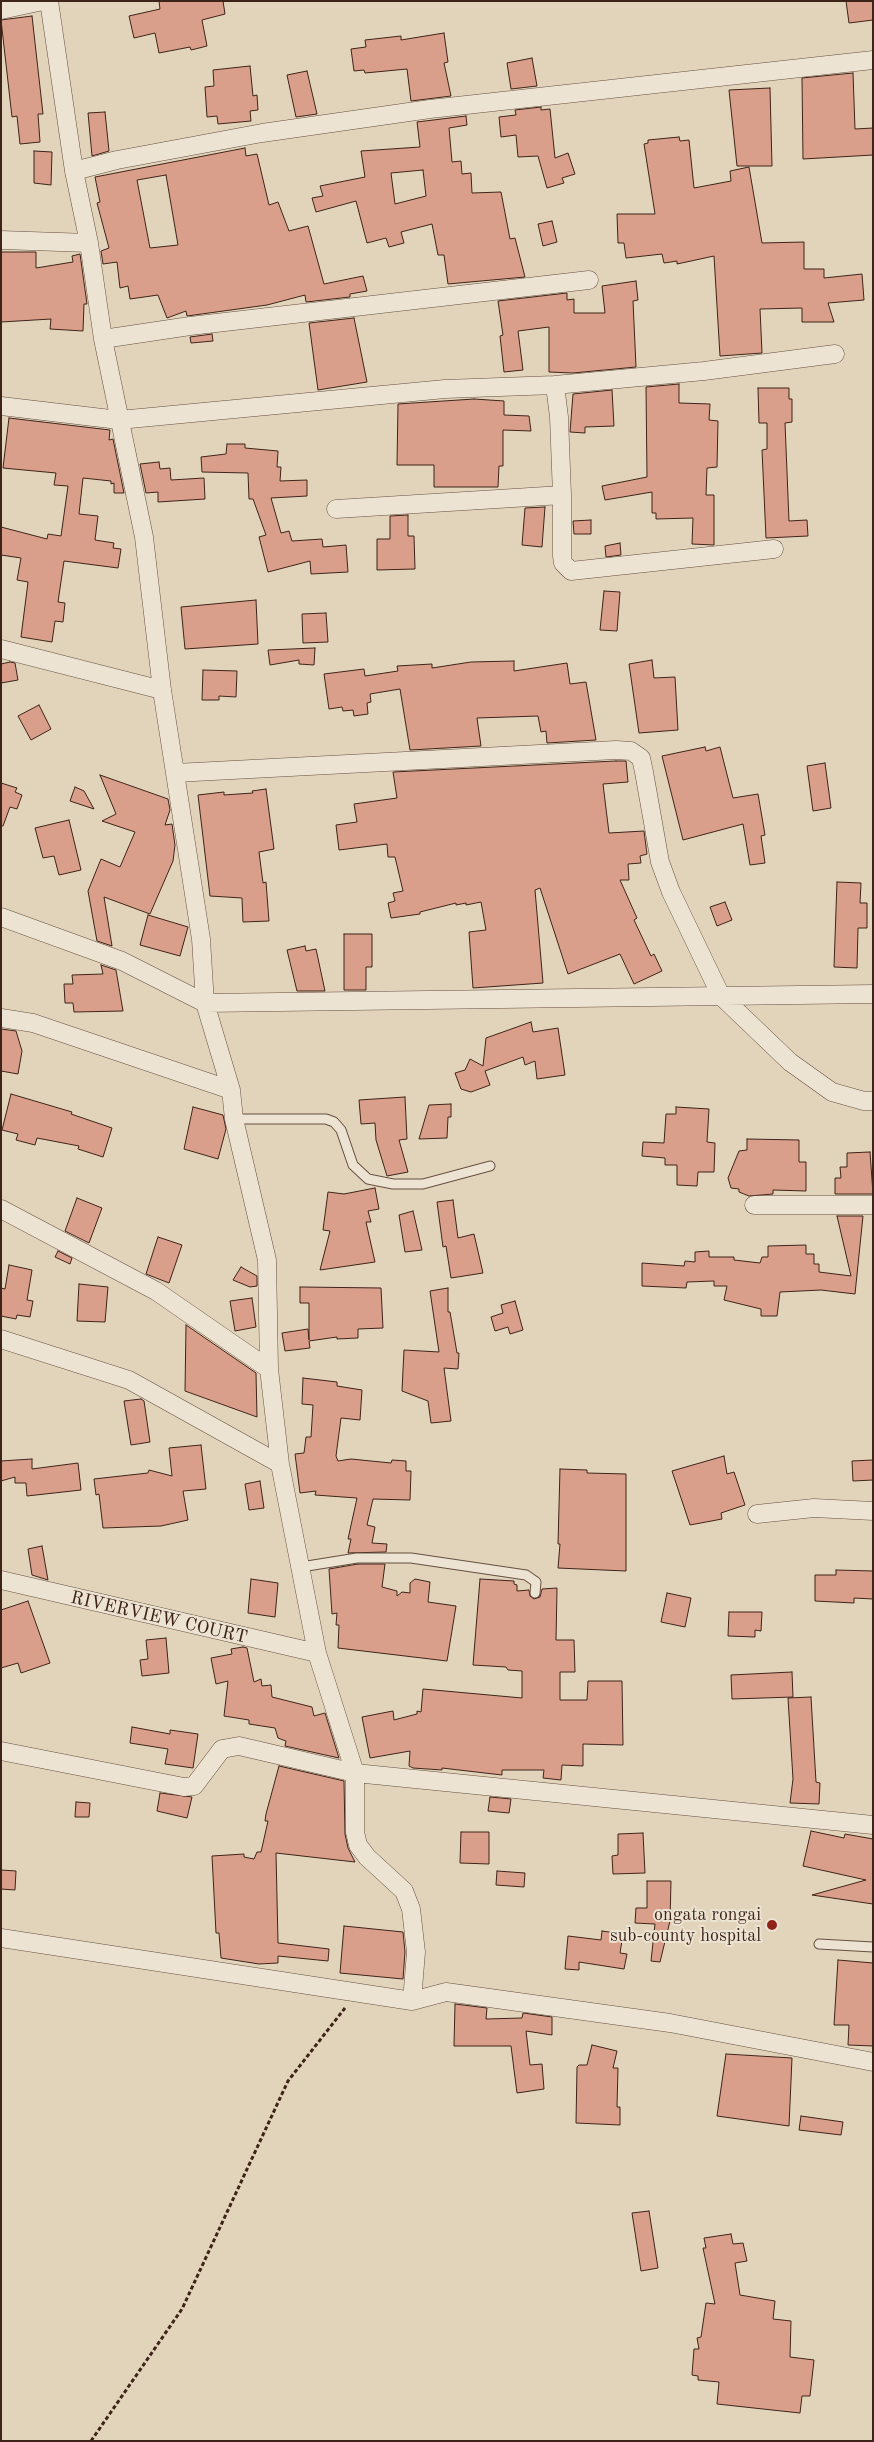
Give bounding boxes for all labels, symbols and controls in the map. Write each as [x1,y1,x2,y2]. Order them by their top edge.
street label: RIVERVIEW COURT [68,1587,250,1649]
place label: ongata rongai sub-county hospital [610,1904,761,1946]
marker: ongata rongai sub-county hospital [765,1918,779,1932]

